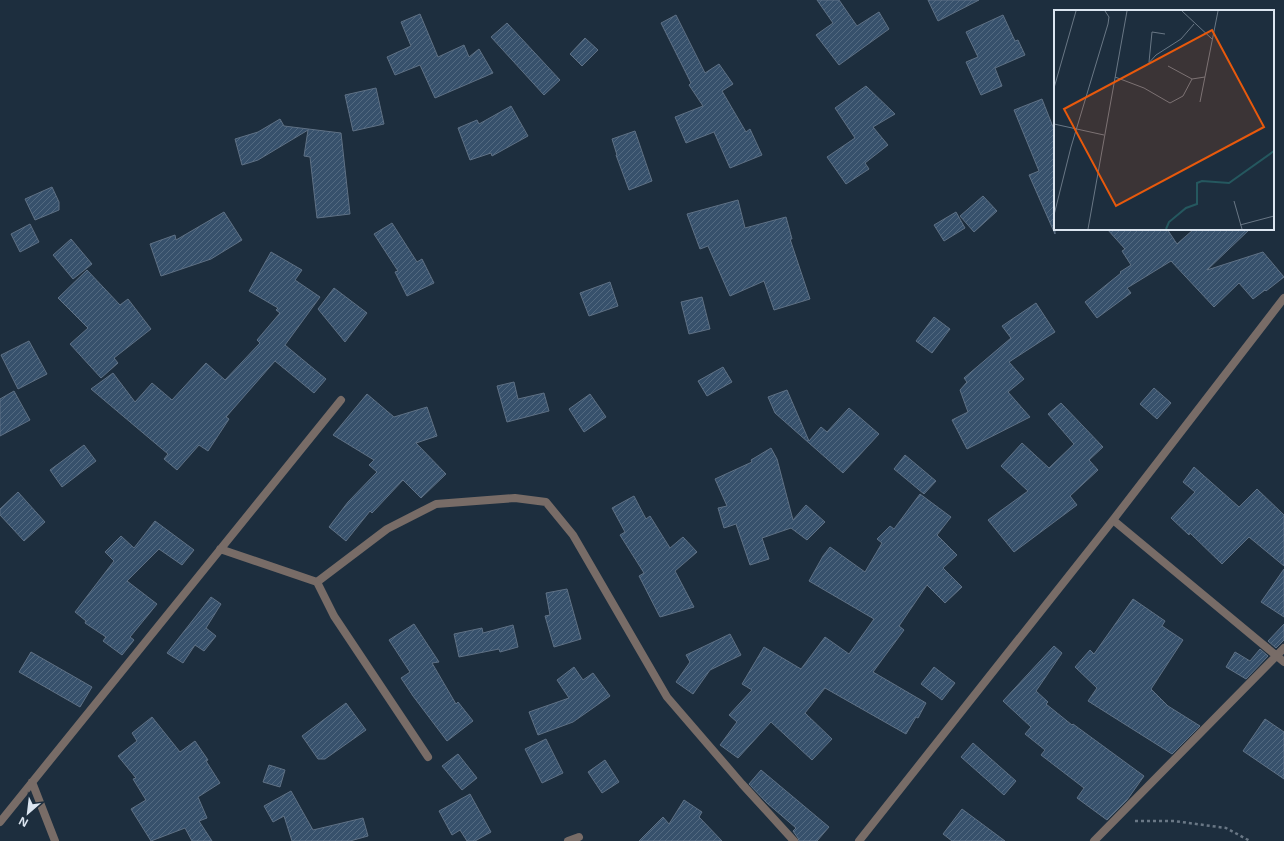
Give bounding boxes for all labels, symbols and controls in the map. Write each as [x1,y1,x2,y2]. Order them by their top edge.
inset map [1054,10,1274,230]
north arrow [8,793,48,833]
text: N [16,814,31,831]

